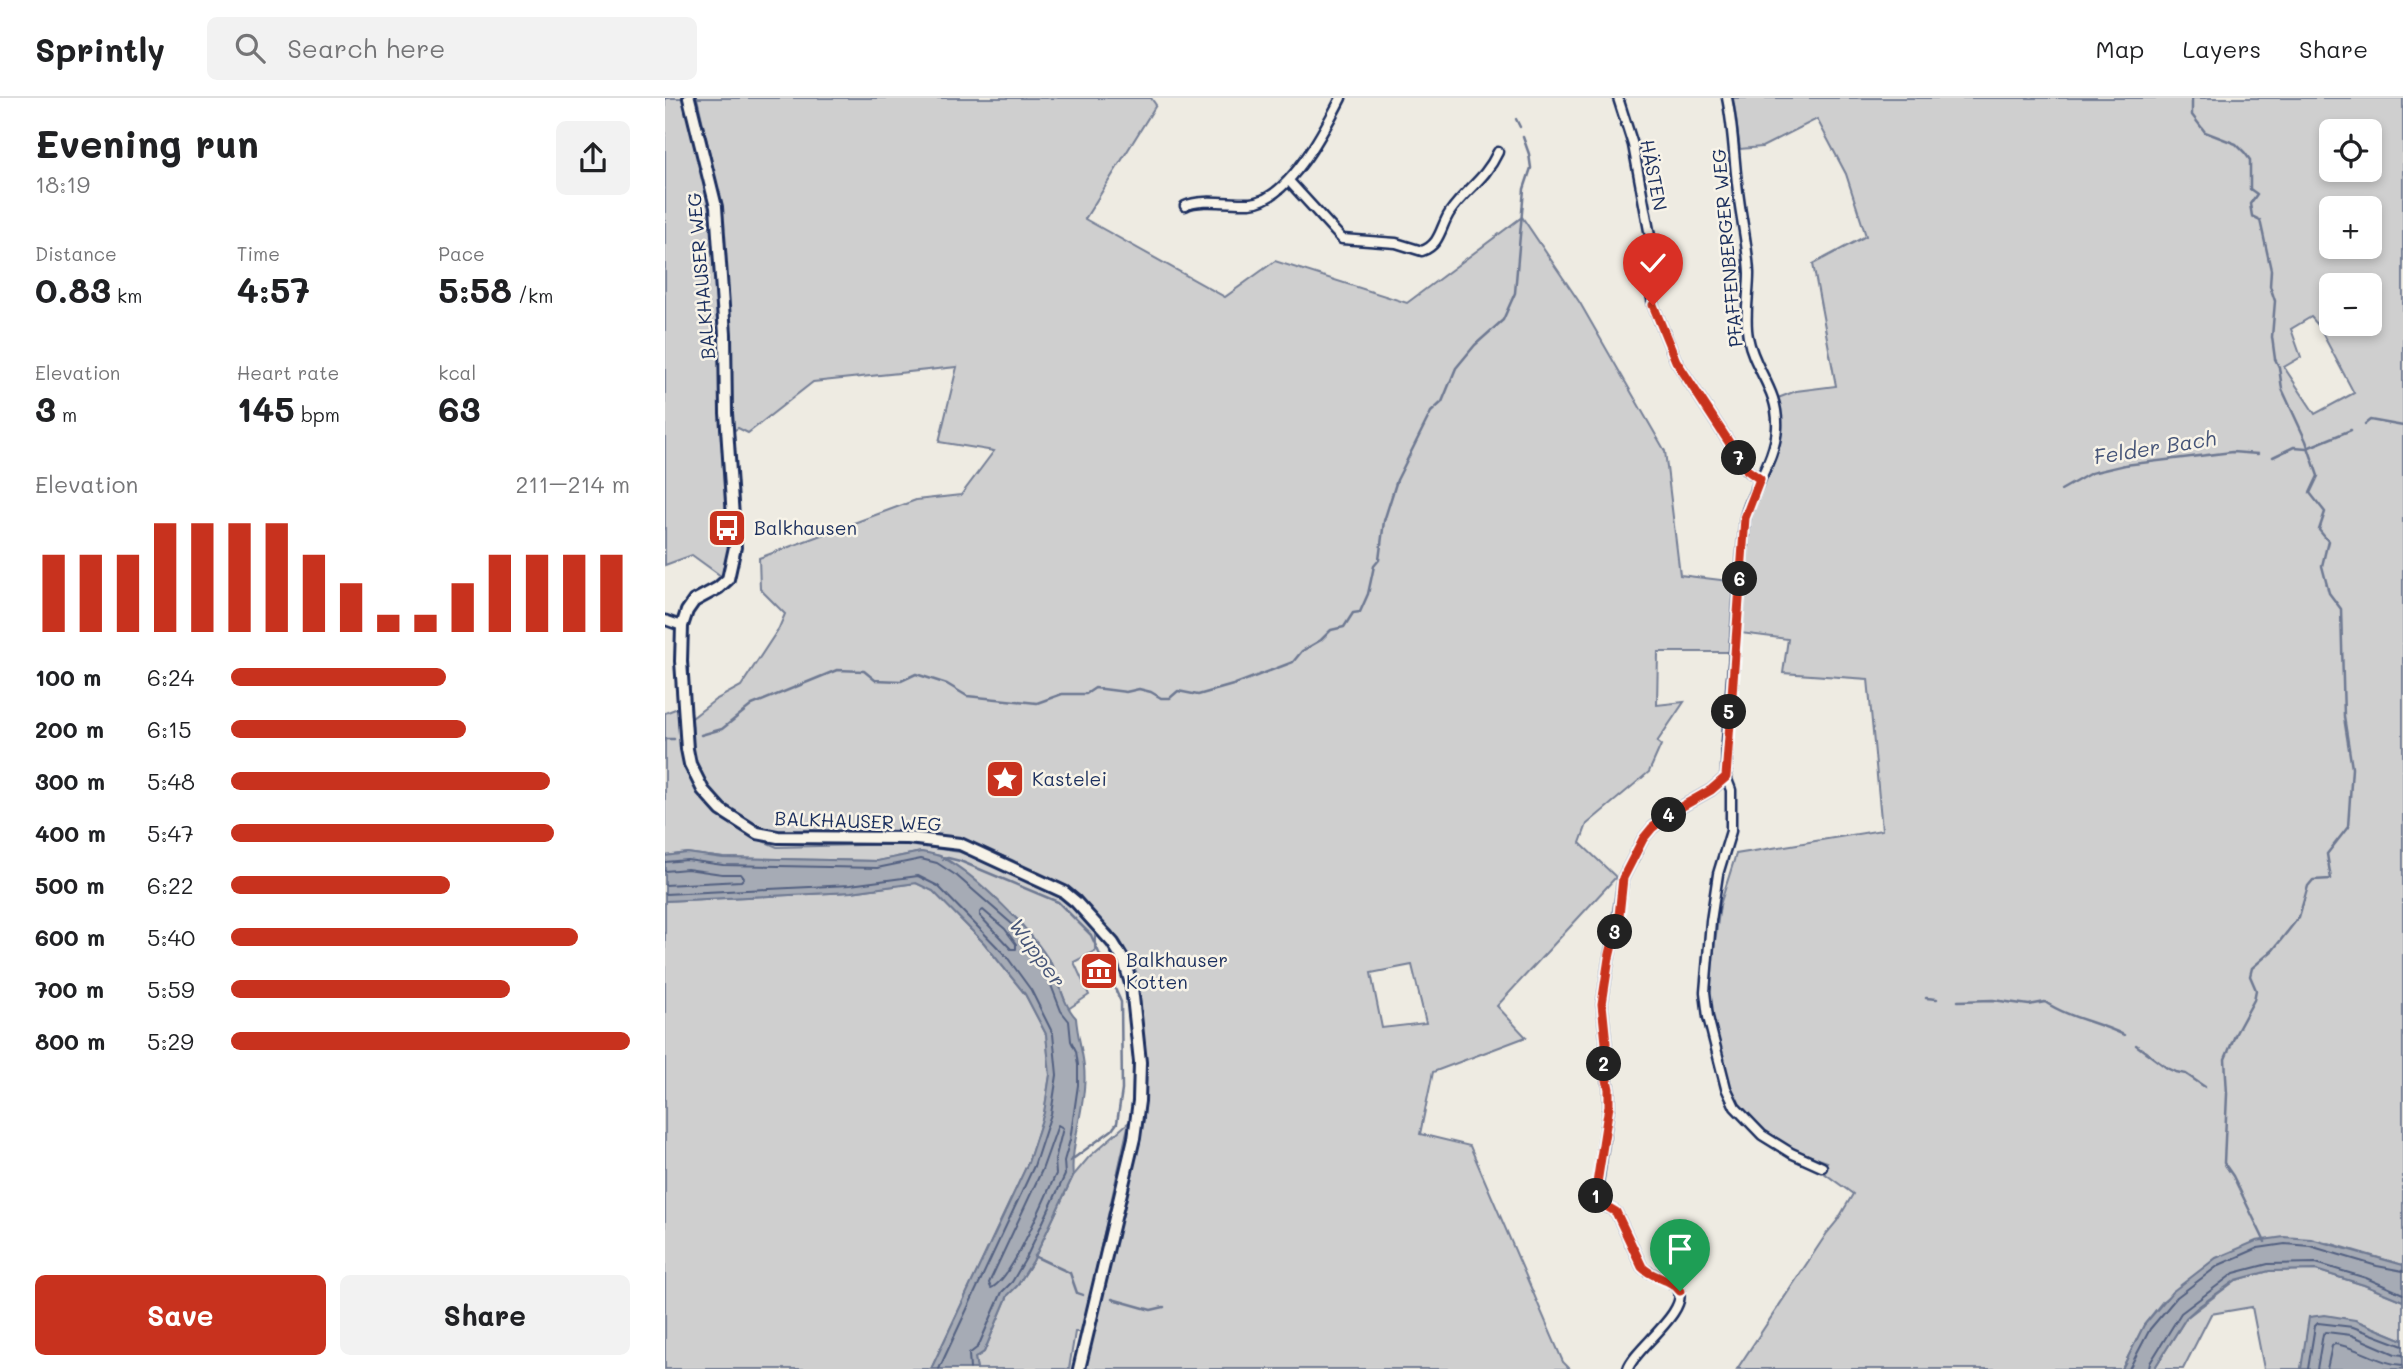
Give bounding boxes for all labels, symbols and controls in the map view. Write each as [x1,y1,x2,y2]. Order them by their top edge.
search box [207,17,697,80]
text: Sprintly [35,27,165,70]
icon: search [231,29,269,67]
text: Search here [287,31,445,65]
text: Map [2096,33,2144,64]
text: Layers [2182,33,2261,64]
text: Share [2299,33,2368,64]
text: Evening run [35,118,259,168]
map controls [2319,119,2382,336]
button: locate [2319,119,2382,182]
button: share [556,121,630,195]
street label: HÄSTEN [1635,137,1674,213]
street label: PFAFFENBERGER WEG [1705,148,1748,348]
text: 18:19 [35,169,90,199]
street label: BALKHAUSER WEG [681,192,720,360]
button: + [2319,196,2382,259]
pin [1623,233,1683,305]
text: Distance [35,241,117,266]
text: Time [237,241,280,266]
text: Pace [438,241,485,266]
icon: check [1634,244,1672,282]
text: 0.83 [35,266,111,312]
text: 4:57 [237,266,310,312]
text: 5:58 [438,266,512,312]
button: − [2319,273,2382,336]
text: km [111,283,142,308]
text: /km [512,283,553,308]
text: Elevation [35,360,120,385]
text: Heart rate [237,360,339,385]
text: kcal [438,360,476,385]
text: 3 [35,385,56,431]
text: 145 [237,385,295,431]
text: 63 [438,385,481,431]
text: m [56,402,77,427]
text: bpm [295,402,340,427]
water label: Felder Bach [2091,423,2218,470]
pin: 7 [1721,440,1757,476]
text: 7 [1733,445,1744,470]
text: Elevation [35,469,138,499]
text: 211–214 m [516,469,630,499]
bus stop icon: Balkhausen [706,507,748,549]
place label: Balkhausen [754,515,857,540]
pin: 6 [1723,561,1757,596]
text: 6 [1734,566,1745,591]
text: 100 m [35,662,101,692]
text: 6:24 [147,662,194,692]
pin: 5 [1711,694,1747,730]
text: 5 [1723,699,1734,724]
text: 200 m [35,714,104,744]
text: 6:15 [147,714,192,744]
place icon: Kastelei [984,758,1026,800]
text: 300 m [35,766,105,796]
text: 5:48 [147,766,195,796]
place label: Kastelei [1032,766,1107,791]
pin: 4 [1651,798,1686,832]
text: 4 [1662,802,1675,827]
street label: BALKHAUSER WEG [774,805,942,836]
text: 400 m [35,818,106,848]
text: 5:47 [147,818,194,848]
text: 500 m [35,870,105,900]
text: 6:22 [147,870,194,900]
water label: Wupper [1004,912,1072,992]
pin: 3 [1597,914,1633,950]
text: 3 [1609,919,1620,944]
text: 600 m [35,922,105,952]
text: 5:40 [147,922,195,952]
place label: Balkhauser Kotten [1126,947,1228,994]
museum icon: Balkhauser Kotten [1078,950,1120,992]
text: 700 m [35,974,104,1004]
text: 5:59 [147,974,195,1004]
text: 800 m [35,1026,105,1056]
text: 5:29 [147,1026,194,1056]
pin: 2 [1587,1046,1621,1082]
text: 2 [1598,1051,1609,1076]
pin: 1 [1579,1178,1613,1214]
text: 1 [1591,1183,1600,1208]
pin [1650,1219,1710,1291]
icon: arrive [1661,1230,1699,1268]
button: Save [35,1275,326,1355]
button: Share [340,1275,630,1355]

